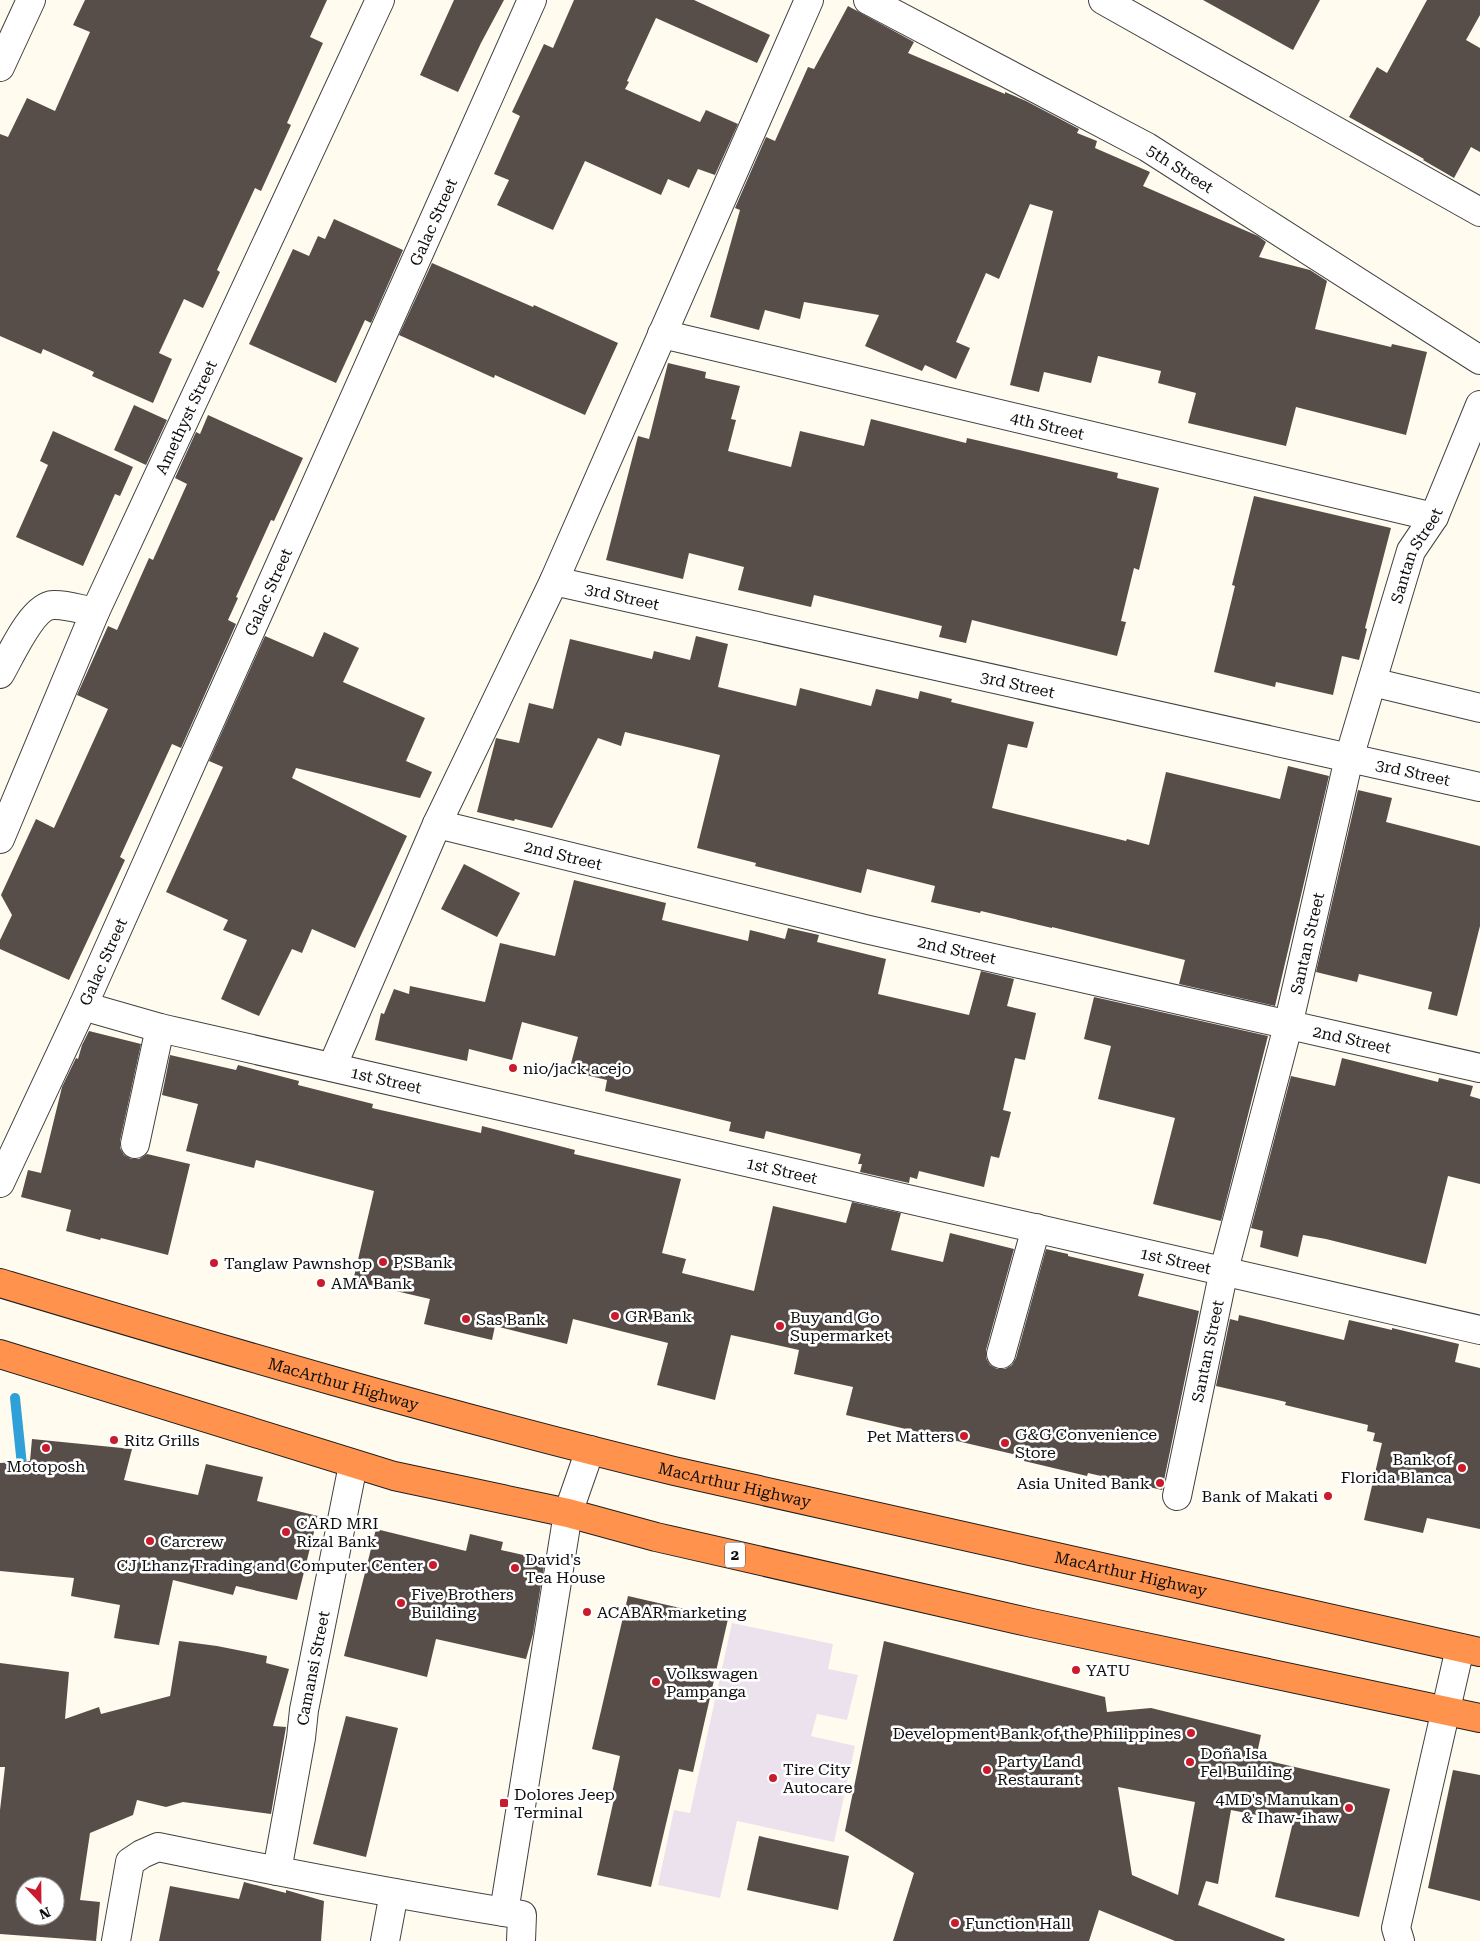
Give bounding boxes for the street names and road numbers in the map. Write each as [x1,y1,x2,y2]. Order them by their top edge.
street label: 5th Street [1143,141,1217,197]
street label: Galac Street [406,176,461,269]
street label: Amethyst Street [151,357,221,477]
street label: 4th Street [1008,408,1086,444]
street label: Santan Street [1387,505,1447,606]
street label: Galac Street [241,545,296,639]
street label: 3rd Street [583,579,661,614]
street label: 3rd Street [979,667,1057,702]
street label: 3rd Street [1374,755,1452,790]
street label: 2nd Street [522,837,604,874]
street label: Santan Street [1287,890,1328,996]
street label: Galac Street [75,915,131,1009]
street label: 2nd Street [916,932,998,968]
street label: 2nd Street [1311,1022,1393,1058]
street label: 1st Street [348,1063,423,1098]
street label: 1st Street [744,1153,819,1188]
street label: 1st Street [1138,1244,1213,1278]
street label: Santan Street [1188,1298,1228,1404]
street label: MacArthur Highway [266,1354,421,1414]
street label: MacArthur Highway [656,1459,813,1512]
road number: 2 [725,1542,745,1568]
street label: MacArthur Highway [1053,1548,1209,1601]
street label: Camansi Street [293,1609,334,1727]

